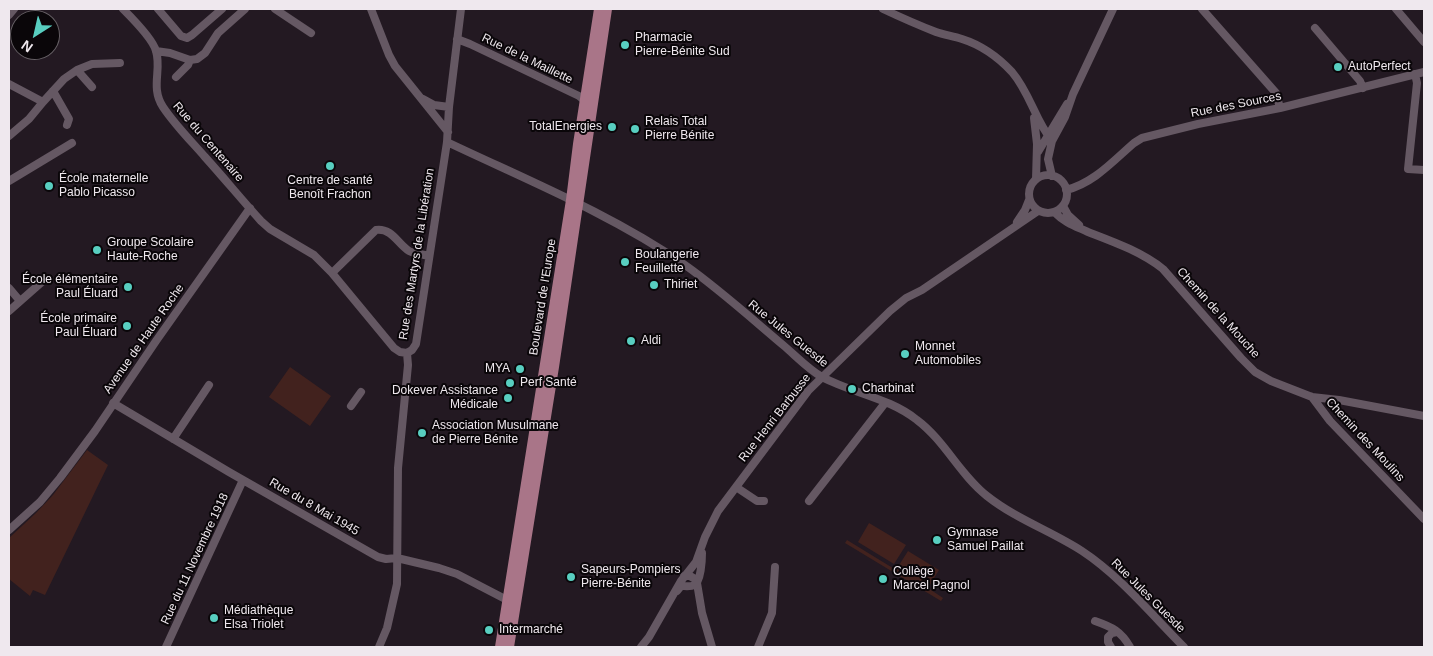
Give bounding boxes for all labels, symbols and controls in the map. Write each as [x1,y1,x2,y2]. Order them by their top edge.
north arrow [10,10,60,60]
street label: Rue de la Maillette [479,31,575,87]
place label: Pharmacie Pierre-Bénite Sud [635,31,730,59]
text: N [18,37,36,56]
marker: Pharmacie Pierre-Bénite Sud [619,39,631,51]
place label: AutoPerfect [1348,60,1411,74]
marker: AutoPerfect [1332,61,1344,73]
street label: Rue des Sources [1189,89,1283,121]
street label: Rue du Centenaire [170,99,246,185]
place label: Relais Total Pierre Bénite [645,115,714,143]
place label: TotalEnergies [529,120,602,134]
marker: TotalEnergies [606,121,618,133]
marker: Relais Total Pierre Bénite [629,123,641,135]
marker: Centre de santé Benoît Frachon [324,160,336,172]
street label: Rue des Martyrs de la Libération [396,167,438,341]
place label: École maternelle Pablo Picasso [59,172,148,200]
place label: Centre de santé Benoît Frachon [287,174,373,202]
marker: École maternelle Pablo Picasso [43,180,55,192]
place label: Groupe Scolaire Haute-Roche [107,236,194,264]
street label: Boulevard de l'Europe [527,238,559,356]
marker: Groupe Scolaire Haute-Roche [91,244,103,256]
place label: Boulangerie Feuillette [635,248,699,276]
marker: Boulangerie Feuillette [619,256,631,268]
street label: Chemin de la Mouche [1174,265,1262,361]
place label: École élémentaire Paul Éluard [22,273,118,301]
place label: Thiriet [664,278,697,292]
marker: Thiriet [648,279,660,291]
street label: Avenue de Haute Roche [101,281,187,397]
marker: École élémentaire Paul Éluard [122,281,134,293]
street label: Rue Jules Guesde [745,297,831,371]
place label: École primaire Paul Éluard [40,312,117,340]
marker: École primaire Paul Éluard [121,320,133,332]
place label: Aldi [641,334,661,348]
marker: Aldi [625,335,637,347]
place label: Monnet Automobiles [915,340,981,368]
marker: Monnet Automobiles [899,348,911,360]
place label: MYA [485,362,510,376]
marker: MYA [514,363,526,375]
street label: Rue Henri Barbusse [736,371,814,465]
place label: Perf Santé [520,376,577,390]
marker: Perf Santé [504,377,516,389]
place label: Charbinat [862,382,914,396]
marker: Charbinat [846,383,858,395]
place label: Dokever Assistance Médicale [392,384,498,412]
marker: Dokever Assistance Médicale [502,392,514,404]
street label: Chemin des Moulins [1323,395,1407,485]
place label: Association Musulmane de Pierre Bénite [432,419,559,447]
marker: Association Musulmane de Pierre Bénite [416,427,428,439]
street label: Rue du 8 Mai 1945 [266,475,362,539]
street label: Rue du 11 Novembre 1918 [158,491,232,627]
place label: Gymnase Samuel Paillat [947,526,1024,554]
marker: Gymnase Samuel Paillat [931,534,943,546]
street label: Rue Jules Guesde [1108,556,1188,636]
place label: Sapeurs-Pompiers Pierre-Bénite [581,563,680,591]
place label: Collège Marcel Pagnol [893,565,970,593]
marker: Sapeurs-Pompiers Pierre-Bénite [565,571,577,583]
marker: Collège Marcel Pagnol [877,573,889,585]
place label: Médiathèque Elsa Triolet [224,604,293,632]
marker: Médiathèque Elsa Triolet [208,612,220,624]
place label: Intermarché [499,623,563,637]
marker: Intermarché [483,624,495,636]

